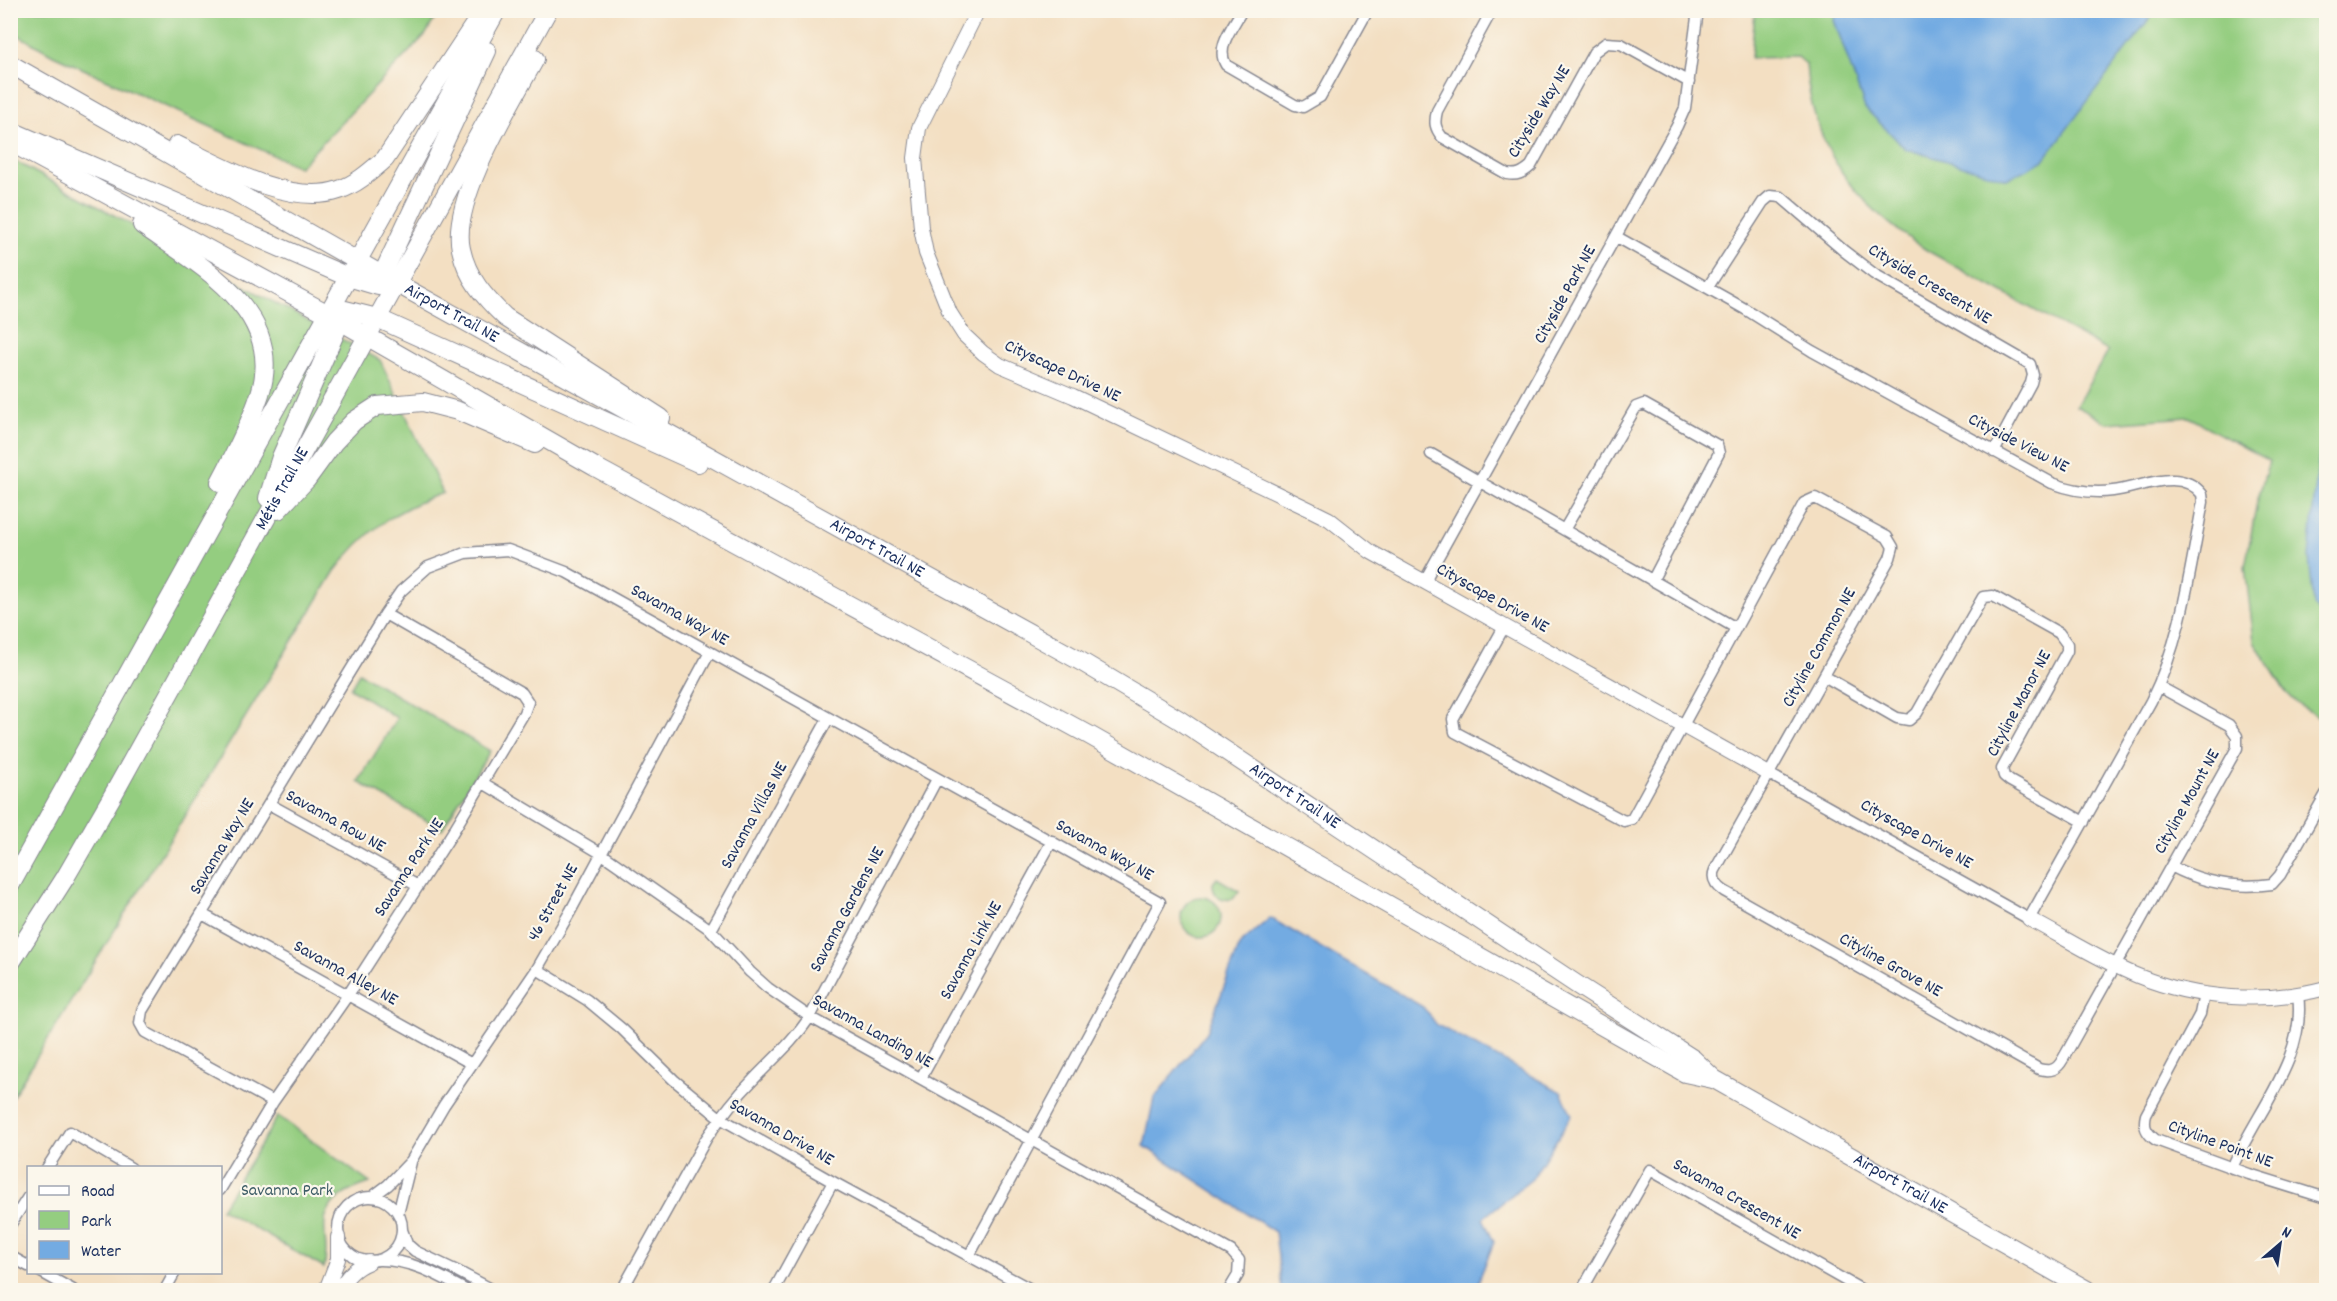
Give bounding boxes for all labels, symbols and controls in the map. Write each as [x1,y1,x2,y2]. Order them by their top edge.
street label: Cityside Way NE [1502,61,1578,163]
street label: Cityside Crescent NE [1863,238,1995,332]
street label: Cityside Park NE [1529,241,1603,349]
street label: Airport Trail NE [399,277,503,350]
street label: Cityscape Drive NE [1000,334,1124,410]
street label: Cityside View NE [1963,408,2073,480]
street label: Métis Trail NE [250,443,316,535]
street label: Airport Trail NE [825,512,929,585]
street label: Cityscape Drive NE [1431,558,1553,640]
street label: Savanna Way NE [625,579,733,653]
street label: Cityline Common NE [1777,584,1863,712]
street label: Cityline Manor NE [1981,646,2059,762]
street label: Cityline Mount NE [2149,745,2227,859]
street label: Airport Trail NE [1244,757,1345,836]
street label: Savanna Villas NE [715,758,795,874]
street label: Savanna Row NE [280,784,390,860]
street label: Savanna Way NE [184,794,262,900]
street label: Cityscape Drive NE [1855,794,1977,876]
street label: Savanna Park NE [369,814,451,922]
street label: Savanna Way NE [1050,814,1158,888]
street label: Savanna Gardens NE [804,843,892,977]
street label: 46 Street NE [522,860,586,946]
street label: Savanna Link NE [935,897,1009,1005]
street label: Cityline Grove NE [1834,927,1946,1005]
street label: Savanna Alley NE [288,935,402,1013]
street label: Savanna Landing NE [807,988,937,1076]
street label: Savanna Drive NE [724,1093,838,1173]
street label: Cityline Point NE [2164,1114,2276,1176]
street label: Airport Trail NE [1848,1148,1952,1221]
street label: Savanna Crescent NE [1667,1153,1805,1247]
legend [27,1166,222,1274]
park label: Savanna Park [241,1179,333,1204]
text: Road [81,1180,115,1205]
text: Park [81,1210,112,1235]
north arrow [2250,1214,2310,1274]
text: N [2277,1221,2295,1245]
text: Water [81,1240,121,1265]

